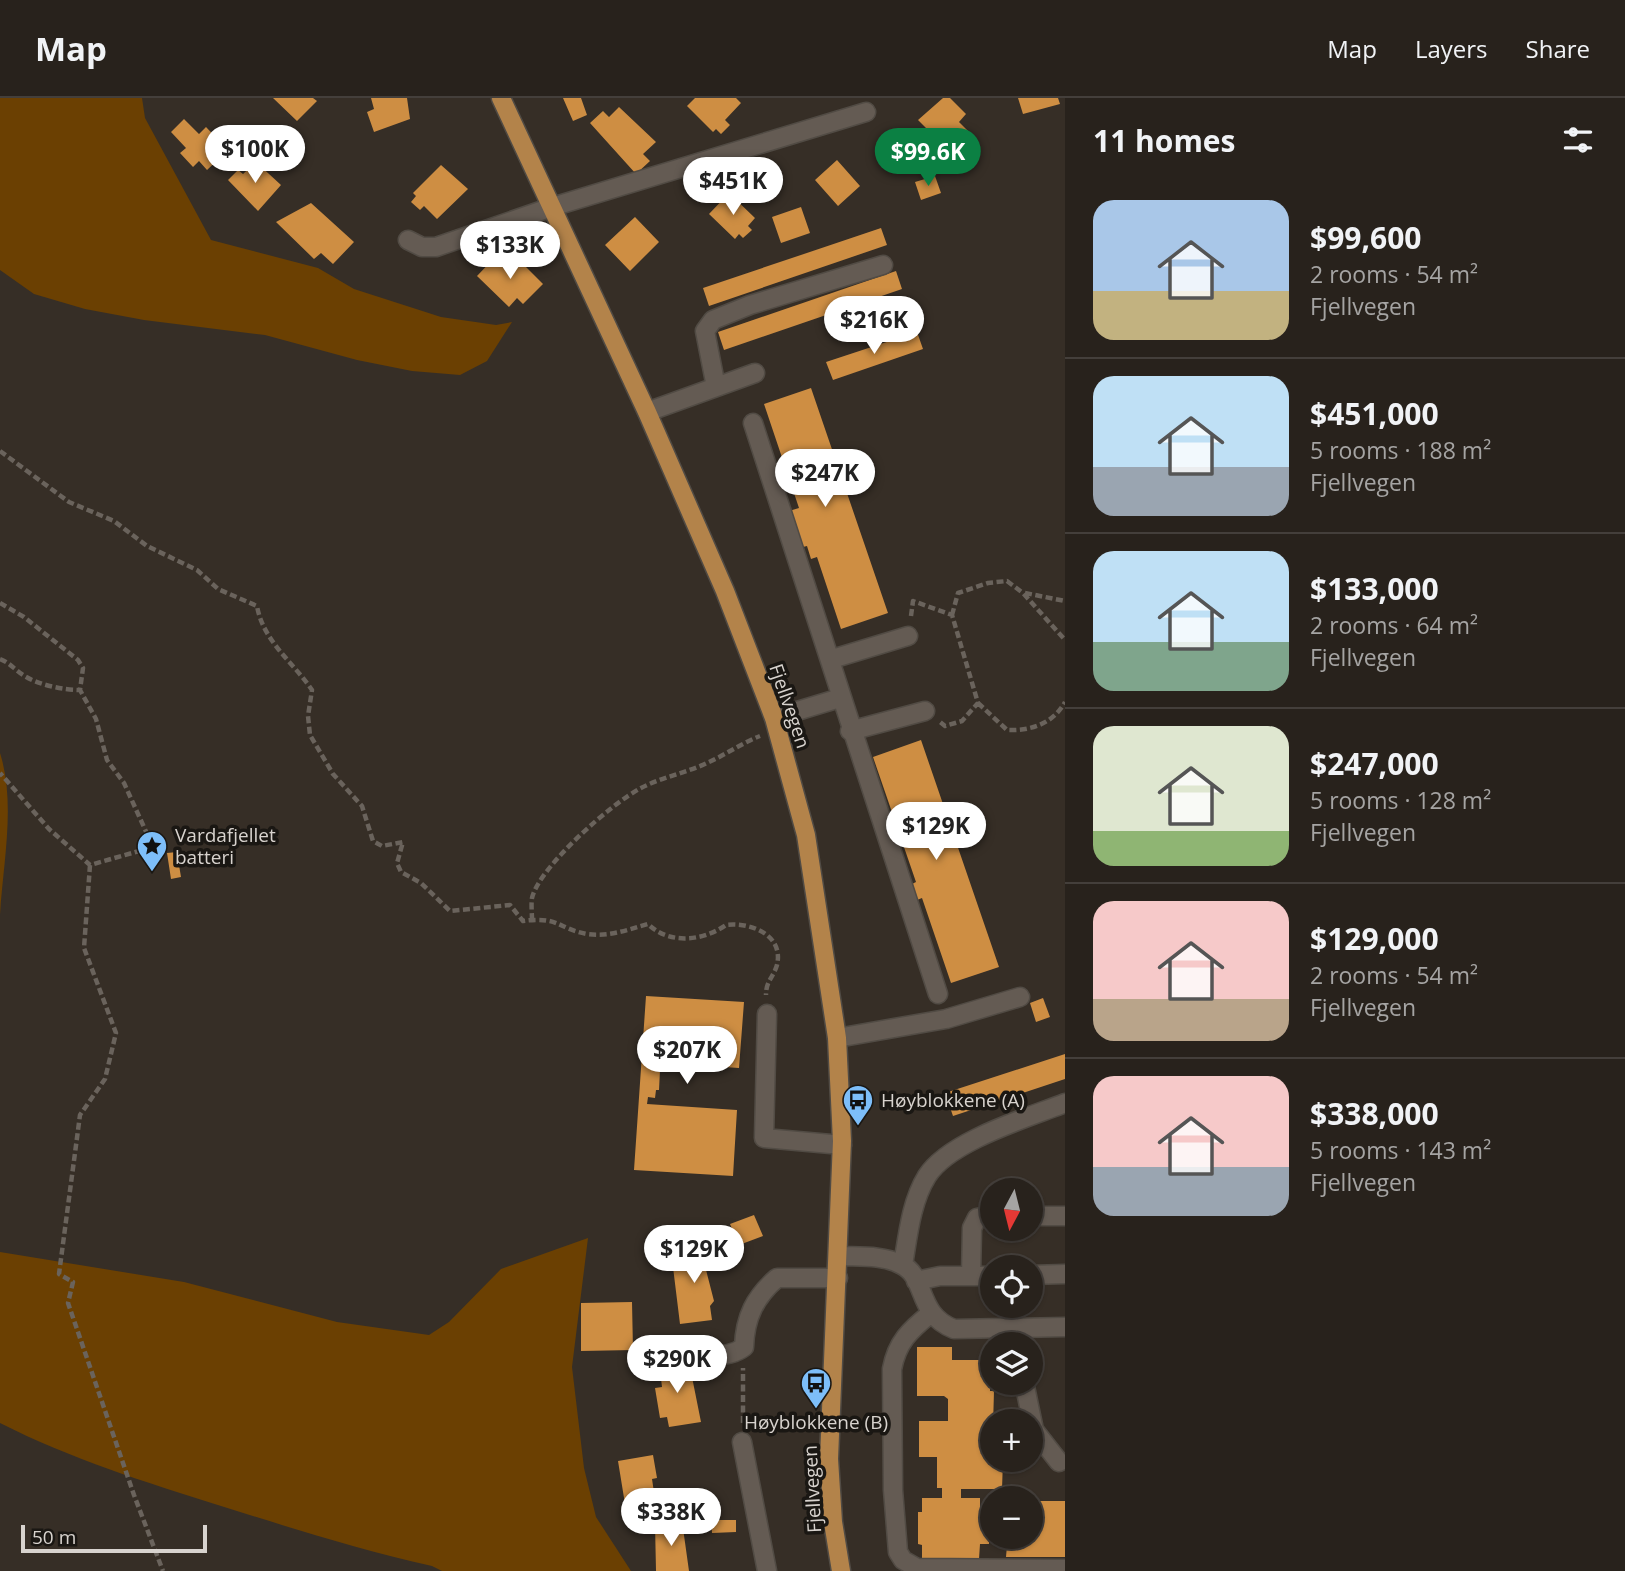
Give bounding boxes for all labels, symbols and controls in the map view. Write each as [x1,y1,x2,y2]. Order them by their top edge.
text: Map [35,26,107,71]
text: Map [1327,32,1377,65]
text: Layers [1415,32,1488,65]
text: Share [1526,32,1590,65]
text: 11 homes [1093,120,1236,161]
icon: filters [1559,121,1597,159]
pin: $100K [206,126,304,185]
pin: $99.6K [871,129,985,188]
text: $100K [221,132,289,164]
text: $99.6K [891,135,965,167]
pin: $451K [684,158,782,217]
text: $451K [699,164,767,196]
text: $99,600 [1310,217,1421,258]
pin: $133K [461,222,559,281]
text: $133K [476,228,544,260]
icon: home [1149,228,1233,312]
text: 2 rooms · 54 m² [1310,258,1478,290]
text: Fjellvegen [1310,290,1416,322]
pin: $216K [825,296,923,356]
text: $216K [840,303,908,335]
text: $451,000 [1310,393,1439,434]
icon: home [1149,404,1233,488]
text: 5 rooms · 188 m² [1310,434,1491,466]
pin: $247K [776,450,874,509]
text: $247K [791,456,859,488]
text: Fjellvegen [1310,466,1416,498]
text: $133,000 [1310,568,1439,609]
icon: home [1149,579,1233,663]
text: 2 rooms · 64 m² [1310,609,1478,641]
text: Fjellvegen [1310,641,1416,673]
street label: Fjellvegen [763,660,817,752]
text: $247,000 [1310,743,1439,784]
icon: home [1149,754,1233,838]
text: 5 rooms · 128 m² [1310,784,1491,816]
pin: $129K [887,802,985,862]
text: $129K [902,809,970,841]
text: Fjellvegen [1310,816,1416,848]
place label: Vardafjellet batteri [175,822,276,870]
place icon: Vardafjellet batteri [135,829,169,873]
text: $129,000 [1310,918,1439,959]
icon: home [1149,929,1233,1013]
text: 2 rooms · 54 m² [1310,959,1478,991]
text: Fjellvegen [1310,991,1416,1023]
pin: $207K [638,1026,736,1086]
text: $207K [653,1033,721,1065]
bus stop icon: Høyblokkene (A) [841,1083,875,1127]
place label: Høyblokkene (A) [881,1087,1025,1113]
text: $338,000 [1310,1093,1439,1134]
icon: home [1149,1104,1233,1188]
text: 5 rooms · 143 m² [1310,1134,1491,1166]
text: Fjellvegen [1310,1166,1416,1198]
north arrow [980,1178,1043,1241]
map controls [980,1178,1043,1549]
pin: $129K [645,1226,743,1285]
text: $129K [660,1232,728,1264]
button: locate [980,1255,1043,1318]
button: layers [980,1332,1043,1395]
pin: $290K [628,1336,726,1395]
text: $290K [643,1342,711,1374]
bus stop icon: Høyblokkene (B) [799,1366,833,1410]
place label: Høyblokkene (B) [744,1409,888,1435]
button: + [980,1409,1043,1472]
street label: Fjellvegen [797,1445,827,1533]
button: − [980,1486,1043,1549]
pin: $338K [622,1488,720,1548]
text: $338K [637,1495,705,1527]
scale bar [21,1522,206,1554]
text: 50 m [32,1524,76,1550]

